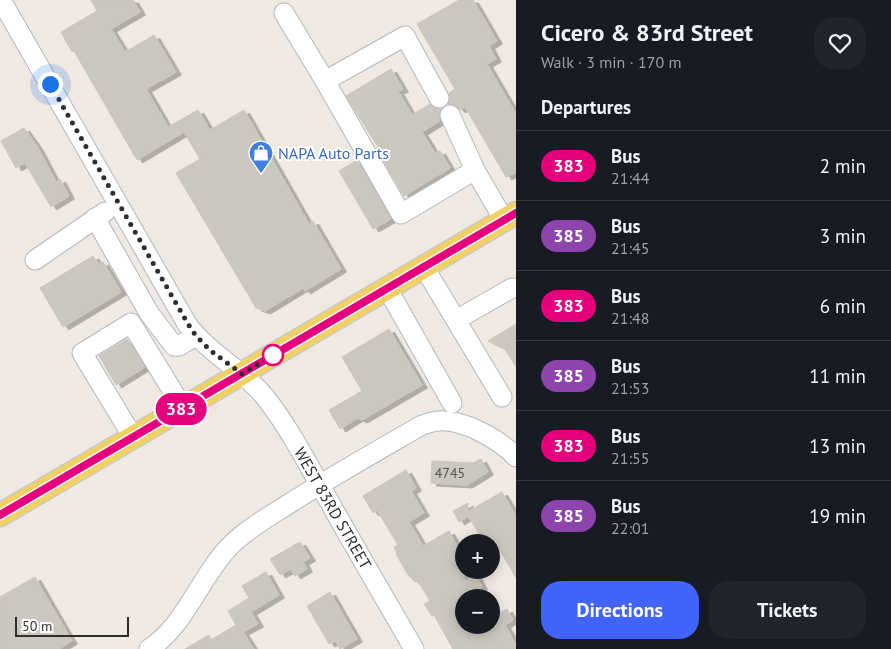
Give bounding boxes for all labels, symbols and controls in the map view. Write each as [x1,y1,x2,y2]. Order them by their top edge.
text: Cicero & 83rd Street [541,17,753,48]
button: heart [814,17,866,69]
text: Walk · 3 min · 170 m [541,52,681,72]
your location [38,72,63,97]
text: Departures [541,95,631,119]
shop icon: NAPA Auto Parts [248,140,274,174]
place label: NAPA Auto Parts [278,143,389,163]
text: Bus [611,144,640,168]
text: 383 [553,154,584,177]
text: 2 min [820,154,866,178]
text: 21:44 [611,168,649,188]
text: Bus [611,214,640,238]
text: 385 [553,224,584,247]
text: 3 min [820,224,866,248]
text: 21:45 [611,238,649,258]
text: Bus [611,284,640,308]
text: 383 [553,294,584,317]
text: 6 min [820,294,866,318]
text: 21:48 [611,308,649,328]
unlabelled marker [262,344,284,366]
text: Bus [611,354,640,378]
text: 385 [553,364,584,387]
text: 11 min [809,364,866,388]
text: 21:53 [611,378,649,398]
line badge: 383 [152,393,210,425]
text: 383 [166,397,196,420]
text: Bus [611,424,640,448]
text: 383 [553,434,584,457]
text: 13 min [809,434,866,458]
street label: WEST 83RD STREET [290,443,376,573]
text: 21:55 [611,448,649,468]
house number: 4745 [435,464,465,482]
text: Bus [611,494,640,518]
text: 385 [553,504,584,527]
text: 19 min [809,504,866,528]
text: 22:01 [611,518,649,538]
map controls [455,534,500,634]
button: + [455,534,500,579]
button: Directions [541,581,699,639]
button: Tickets [709,581,866,639]
button: − [455,589,500,634]
scale bar [15,614,129,637]
text: 50 m [22,617,52,635]

